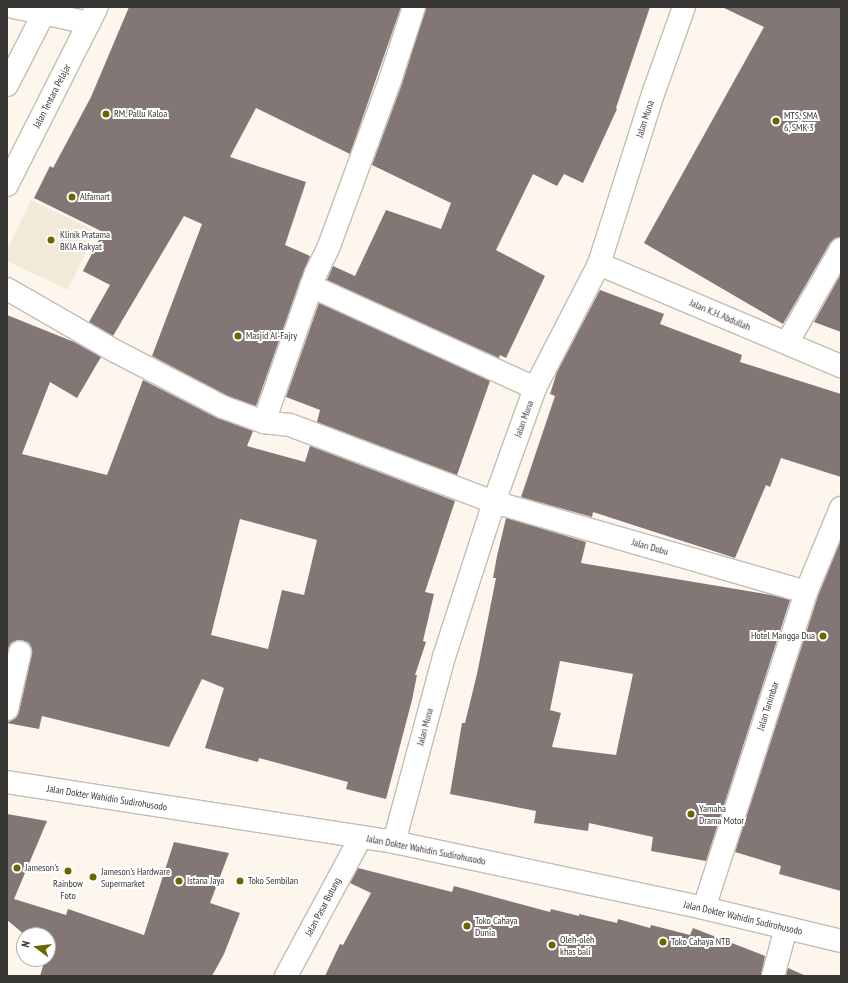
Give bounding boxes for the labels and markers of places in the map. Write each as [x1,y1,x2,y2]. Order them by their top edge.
place label: RM. Pallu Kaloa [114,108,168,120]
marker: RM. Pallu Kaloa [101,109,111,119]
place label: MTS, SMA 6, SMK 3 [784,109,818,132]
marker: MTS, SMA 6, SMK 3 [771,116,781,126]
place label: Alfamart [80,191,110,203]
marker: Alfamart [67,192,77,202]
place label: Klinik Pratama BKIA Rakyat [60,228,110,252]
marker: Klinik Pratama BKIA Rakyat [45,234,57,246]
place label: Masjid Al-Fajry [246,330,297,342]
marker: Masjid Al-Fajry [233,331,243,341]
place label: Hotel Mangga Dua [751,630,815,642]
marker: Hotel Mangga Dua [818,631,828,641]
place label: Yamaha Drama Motor [699,802,744,826]
marker: Yamaha Drama Motor [686,809,696,819]
place label: Jameson's [25,862,59,874]
marker: Jameson's [12,863,22,873]
place label: Jameson's Hardware Supermarket [101,865,170,888]
marker: Rainbow Foto [63,866,73,876]
marker: Jameson's Hardware Supermarket [88,872,98,882]
place label: Istana Jaya [187,875,224,887]
place label: Toko Sembilan [248,875,298,887]
marker: Istana Jaya [174,876,184,886]
marker: Toko Sembilan [235,876,245,886]
place label: Rainbow Foto [53,877,83,900]
place label: Toko Cahaya Dunia [475,914,518,938]
marker: Toko Cahaya Dunia [462,921,472,931]
place label: Oleh-oleh khas bali [560,933,594,956]
place label: Toko Cahaya NTB [671,936,730,948]
marker: Toko Cahaya NTB [658,937,668,947]
marker: Oleh-oleh khas bali [547,940,557,950]

